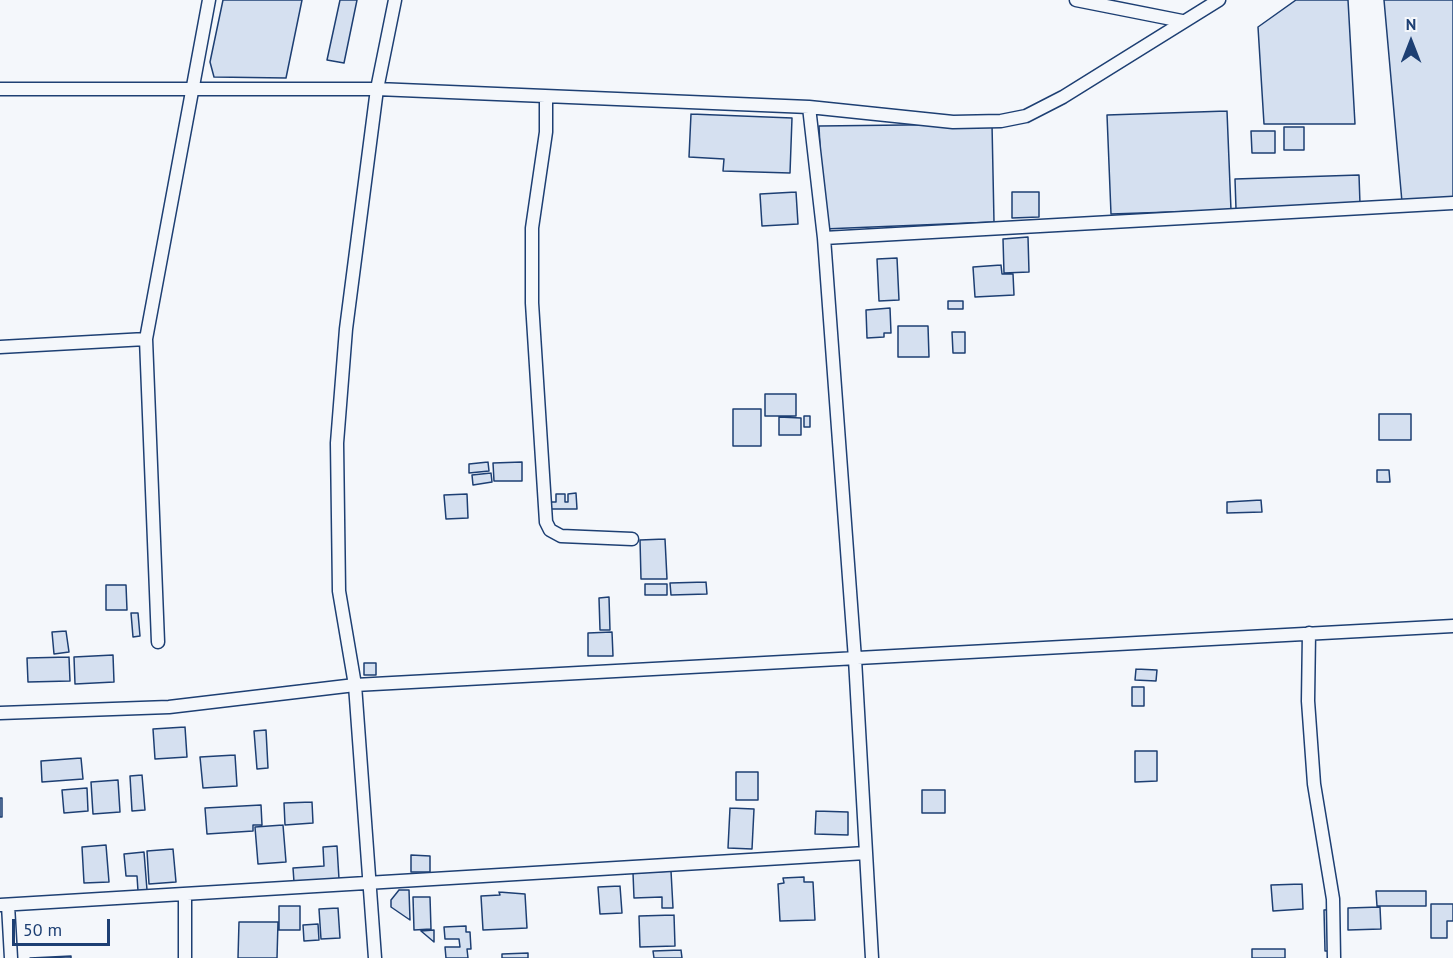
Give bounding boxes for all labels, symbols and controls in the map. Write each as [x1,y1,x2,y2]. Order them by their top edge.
north arrow [1381,12,1441,72]
text: N [1406,14,1416,34]
scale bar [15,907,112,945]
text: 50 m [23,918,62,941]

